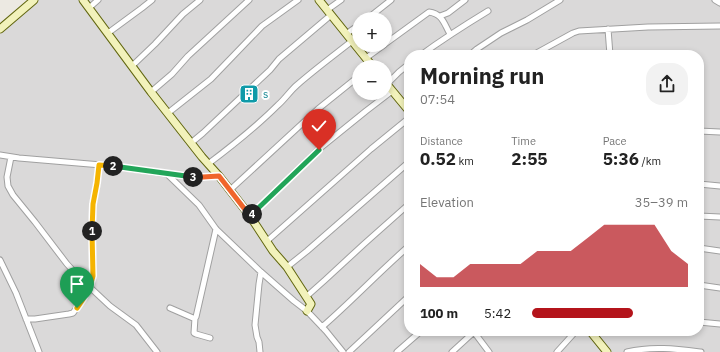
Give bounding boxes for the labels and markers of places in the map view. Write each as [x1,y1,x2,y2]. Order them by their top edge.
building icon: s [238,83,260,105]
place label: s [263,87,268,101]
pin [302,109,336,150]
pin: 2 [103,156,123,176]
pin: 3 [183,167,203,187]
pin: 4 [242,204,262,224]
pin: 1 [82,221,102,241]
pin [60,267,94,308]

